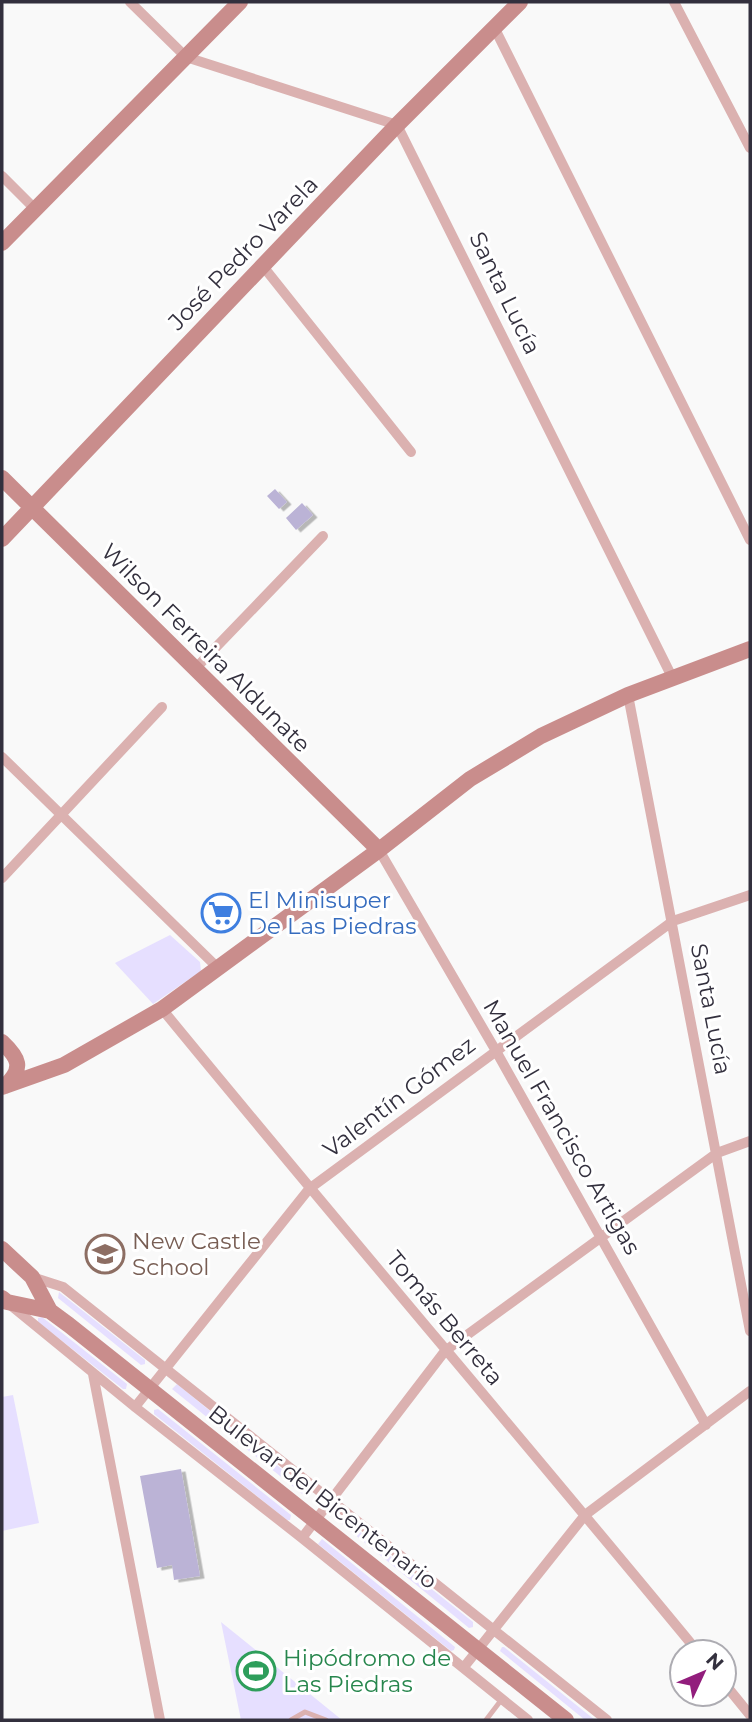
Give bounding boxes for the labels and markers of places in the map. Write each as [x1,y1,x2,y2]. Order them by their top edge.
place label: El Minisuper De Las Piedras [248,886,417,940]
supermarket icon: El Minisuper De Las Piedras [200,892,242,934]
place label: New Castle School [132,1227,261,1281]
school or university icon: New Castle School [84,1233,126,1275]
place label: Hipódromo de Las Piedras [283,1644,451,1698]
sports icon: Hipódromo de Las Piedras [235,1650,277,1692]

